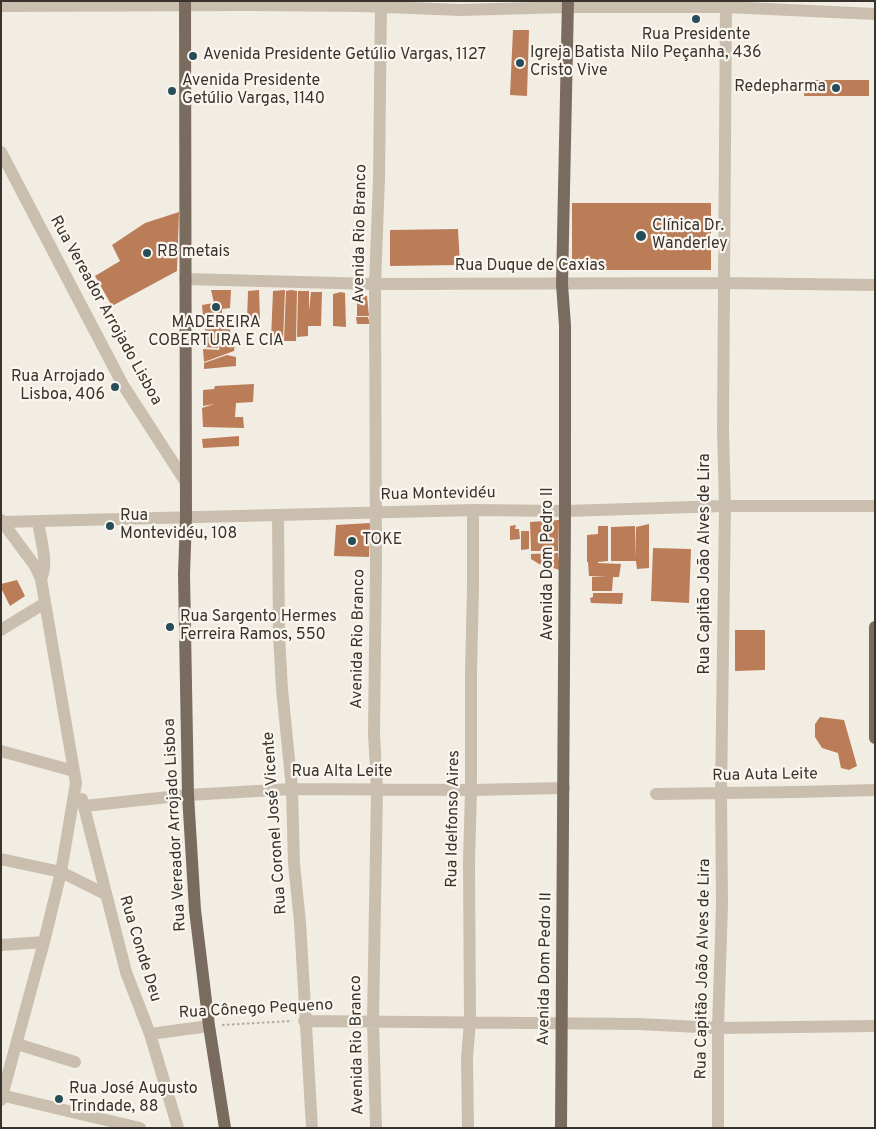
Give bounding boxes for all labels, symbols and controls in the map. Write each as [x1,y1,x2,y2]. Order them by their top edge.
marker: Rua Presidente Nilo Peçanha, 436 [690,13,702,25]
place label: Rua Presidente Nilo Peçanha, 436 [630,26,762,64]
place label: Igreja Batista Cristo Vive [530,44,625,82]
place label: Avenida Presidente Getúlio Vargas, 1127 [203,46,486,66]
marker: Avenida Presidente Getúlio Vargas, 1127 [187,50,199,62]
marker: Igreja Batista Cristo Vive [514,57,526,69]
place label: Avenida Presidente Getúlio Vargas, 1140 [182,72,325,110]
place label: Redepharma [734,78,826,98]
marker: Redepharma [830,82,842,94]
marker: Avenida Presidente Getúlio Vargas, 1140 [166,85,178,97]
street label: Avenida Rio Branco [350,164,372,304]
street label: Rua Vereador Arrojado Lisboa [45,213,165,409]
place label: Clínica Dr. Wanderley [652,217,728,255]
marker: Clínica Dr. Wanderley [634,229,648,243]
place label: RB metais [157,243,230,263]
marker: RB metais [141,247,153,259]
street label: Rua Duque de Caxias [455,257,605,277]
marker: MADEREIRA COBERTURA E CIA [210,301,222,313]
place label: MADEREIRA COBERTURA E CIA [148,314,284,352]
place label: Rua Arrojado Lisboa, 406 [11,368,105,406]
marker: Rua Arrojado Lisboa, 406 [109,381,121,393]
street label: Rua Capitão João Alves de Lira [696,453,716,675]
street label: Rua Montevidéu [380,484,496,506]
street label: Avenida Dom Pedro II [539,487,559,641]
place label: Rua Montevidéu, 108 [120,507,237,545]
marker: Rua Montevidéu, 108 [104,520,116,532]
place label: TOKE [362,531,402,551]
marker: TOKE [346,535,358,547]
street label: Avenida Rio Branco [348,569,370,709]
place label: Rua Sargento Hermes Ferreira Ramos, 550 [180,608,337,646]
marker: Rua Sargento Hermes Ferreira Ramos, 550 [164,621,176,633]
street label: Rua Vereador Arrojado Lisboa [161,718,191,932]
street label: Rua Coronel José Vicente [260,731,292,915]
street label: Rua Idelfonso Aires [443,750,465,888]
street label: Rua Alta Leite [292,763,392,783]
street label: Rua Auta Leite [712,765,818,787]
street label: Rua Capitão João Alves de Lira [692,858,716,1080]
street label: Avenida Dom Pedro II [535,892,557,1046]
street label: Rua Conde Deu [114,894,164,1004]
street label: Avenida Rio Branco [347,975,369,1115]
street label: Rua Cônego Pequeno [178,996,334,1024]
place label: Rua José Augusto Trindade, 88 [69,1080,198,1118]
marker: Rua José Augusto Trindade, 88 [53,1093,65,1105]

